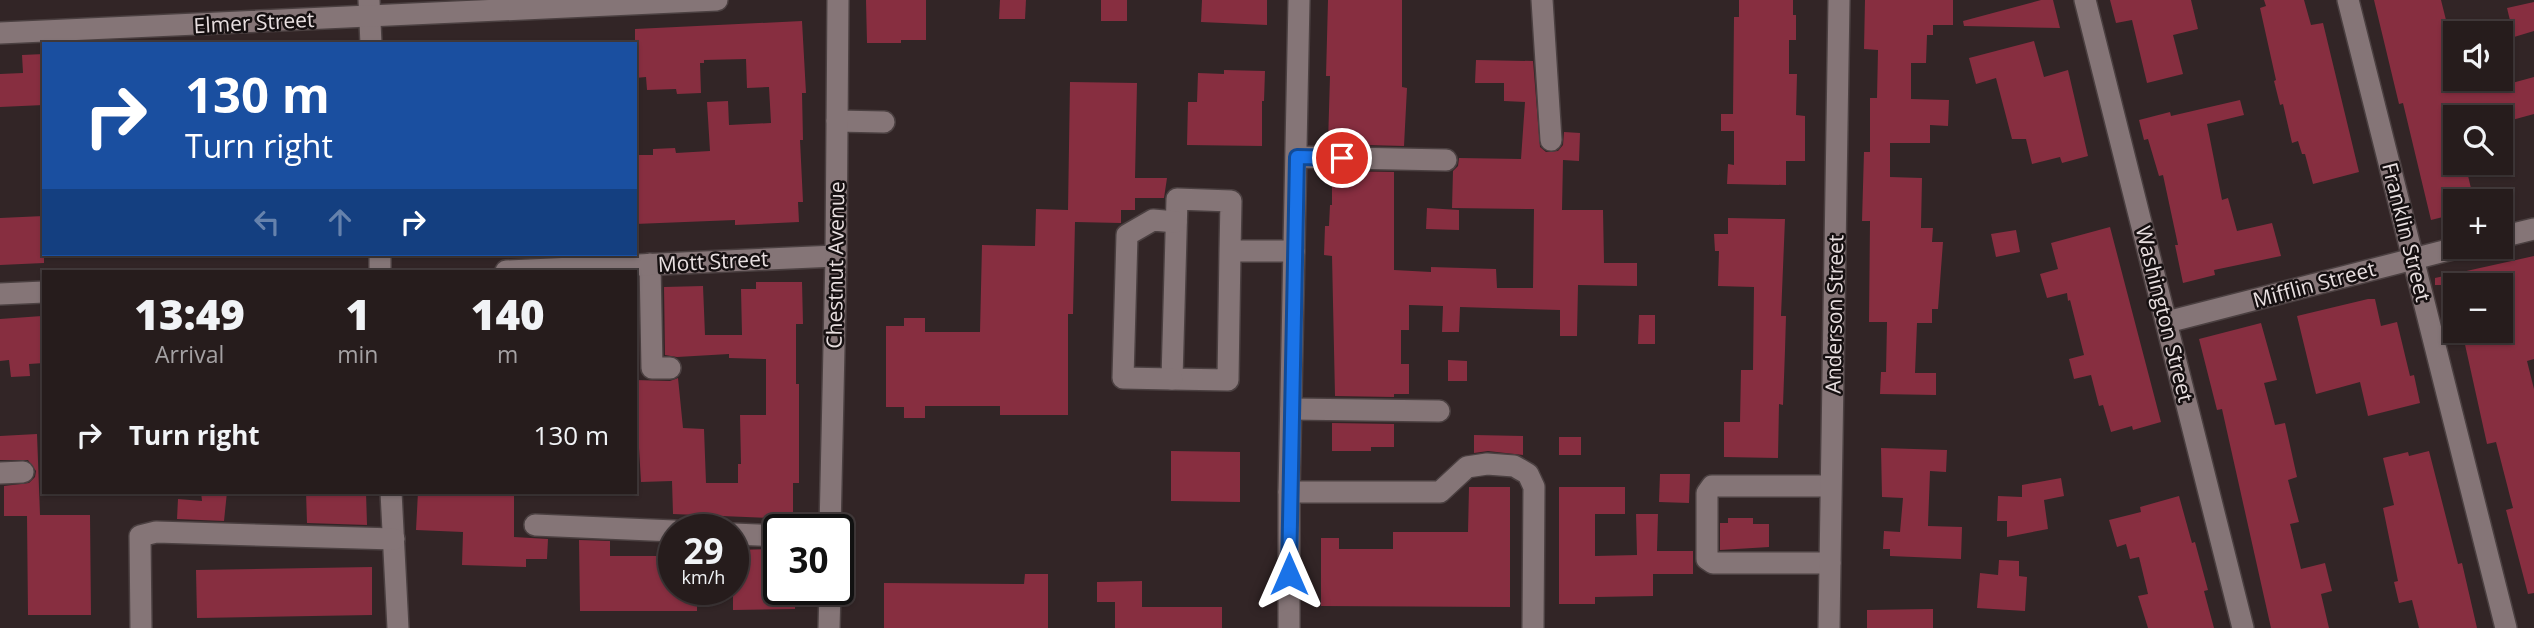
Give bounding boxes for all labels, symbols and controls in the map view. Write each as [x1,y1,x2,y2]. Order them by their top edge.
street label: Elmer Street [193,5,315,39]
map controls [2443,21,2513,343]
button: sound [2443,21,2513,91]
text: 130 m [185,61,330,127]
icon: right [70,70,161,161]
button: search [2443,105,2513,175]
text: Turn right [185,124,333,167]
pin [1312,128,1372,188]
icon: arrive [1323,139,1361,177]
street label: Franklin Street [2376,159,2438,305]
street label: Chestnut Avenue [820,181,850,349]
button: + [2443,189,2513,259]
icon: left [248,203,286,241]
icon: ahead [321,203,359,241]
icon: right [394,203,432,241]
street label: Washington Street [2130,223,2200,405]
street label: Anderson Street [1819,234,1849,394]
street label: Mott Street [657,244,769,278]
street label: Mifflin Street [2250,254,2378,314]
button: − [2443,273,2513,343]
text: 13:49 [134,285,245,342]
text: 1 [346,285,370,342]
text: 140 [471,285,545,342]
text: Arrival [155,338,224,370]
text: min [337,338,378,370]
text: m [497,338,518,370]
icon: right [70,416,108,454]
text: Turn right [129,417,260,453]
text: 130 m [534,417,609,453]
speed limit sign: 30 [763,514,854,605]
text: 29 [683,527,724,574]
position arrow [1252,537,1326,611]
text: km/h [682,565,725,589]

